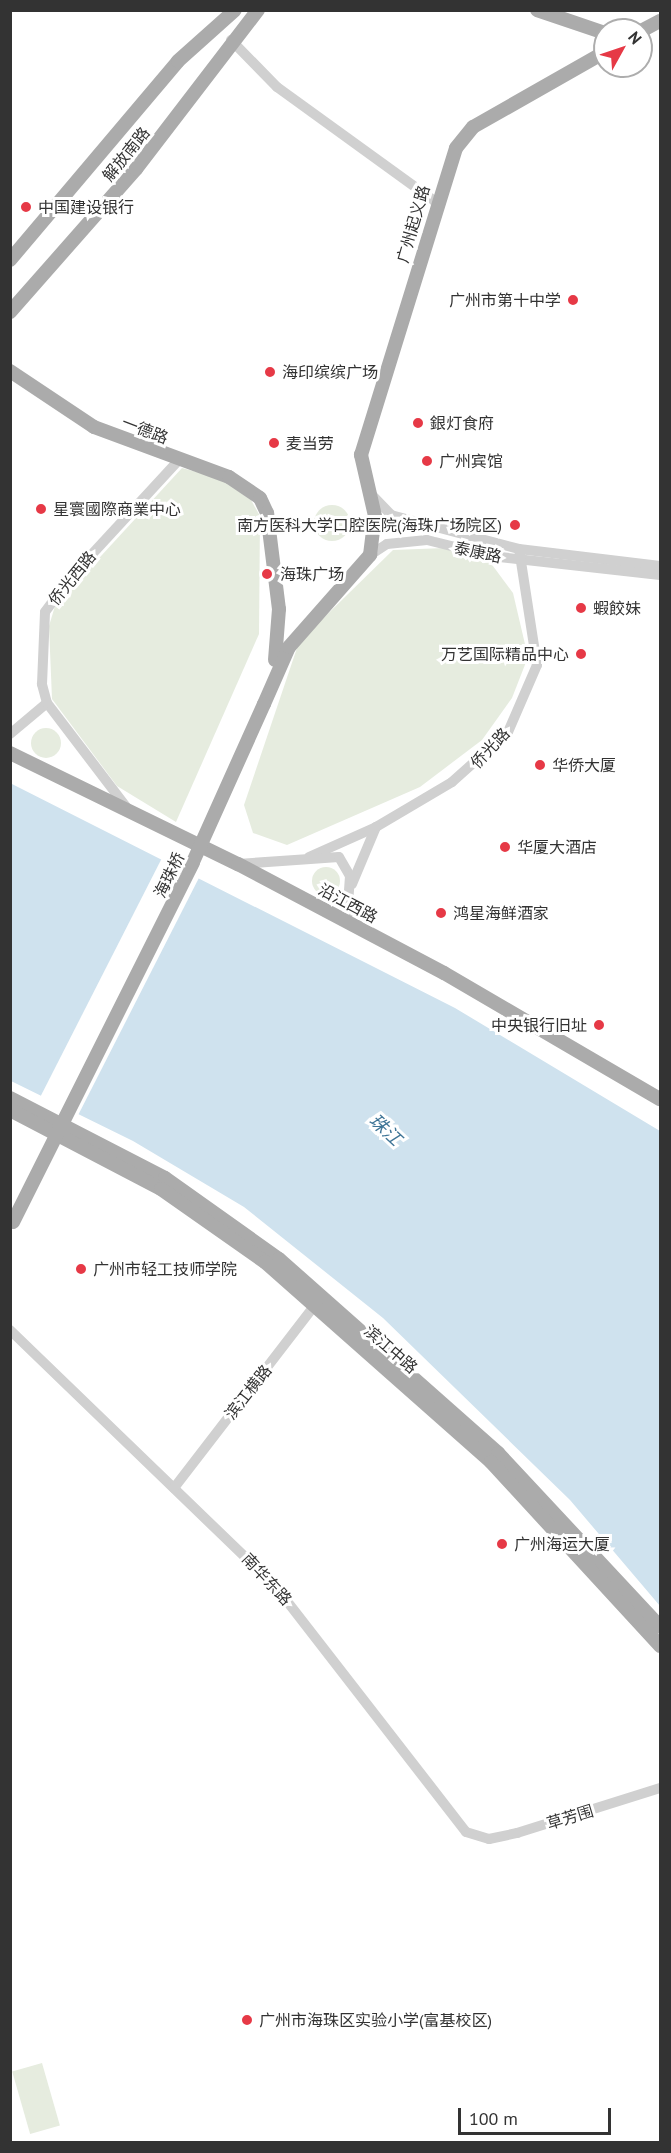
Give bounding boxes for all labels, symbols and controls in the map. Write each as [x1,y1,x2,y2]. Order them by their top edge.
north arrow [593,18,653,78]
text: N [624,27,646,48]
street label: 解放南路 [98,123,154,185]
street label: 广州起义路 [393,183,433,265]
place label: 中国建设银行 [38,197,134,217]
marker: 中国建设银行 [19,200,33,214]
place label: 广州市第十中学 [449,290,561,310]
marker: 广州市第十中学 [566,293,580,307]
place label: 海印缤缤广场 [282,362,378,382]
marker: 海印缤缤广场 [263,365,277,379]
street label: 一德路 [119,412,171,448]
place label: 銀灯食府 [430,413,494,433]
marker: 銀灯食府 [411,416,425,430]
place label: 麦当劳 [286,433,334,453]
marker: 麦当劳 [267,436,281,450]
place label: 广州宾馆 [439,451,503,471]
marker: 广州宾馆 [420,454,434,468]
place label: 星寰國際商業中心 [53,499,181,519]
marker: 星寰國際商業中心 [34,502,48,516]
place label: 南方医科大学口腔医院(海珠广场院区) [237,515,502,535]
marker: 南方医科大学口腔医院(海珠广场院区) [506,516,524,534]
street label: 泰康路 [453,538,503,566]
street label: 侨光西路 [44,547,100,609]
place label: 海珠广场 [280,564,344,584]
marker: 海珠广场 [258,565,276,583]
place label: 蝦餃妹 [593,598,641,618]
marker: 蝦餃妹 [574,601,588,615]
place label: 万艺国际精品中心 [441,644,569,664]
marker: 万艺国际精品中心 [574,647,588,661]
street label: 侨光路 [467,724,513,772]
place label: 华侨大厦 [552,755,616,775]
marker: 华侨大厦 [533,758,547,772]
place label: 华厦大酒店 [517,837,597,857]
marker: 华厦大酒店 [498,840,512,854]
street label: 海珠桥 [150,849,188,901]
street label: 沿江西路 [315,880,381,926]
place label: 鸿星海鲜酒家 [453,903,549,923]
marker: 鸿星海鲜酒家 [434,906,448,920]
place label: 中央银行旧址 [491,1015,587,1035]
marker: 中央银行旧址 [592,1018,606,1032]
water label: 珠江 [364,1110,406,1150]
place label: 广州市轻工技师学院 [93,1259,237,1279]
marker: 广州市轻工技师学院 [74,1262,88,1276]
street label: 滨江中路 [361,1321,421,1377]
street label: 滨江横路 [221,1361,275,1423]
place label: 广州海运大厦 [514,1534,610,1554]
marker: 广州海运大厦 [495,1537,509,1551]
street label: 南华东路 [238,1549,296,1609]
street label: 草芳围 [544,1801,596,1833]
place label: 广州市海珠区实验小学(富基校区) [259,2010,492,2030]
marker: 广州市海珠区实验小学(富基校区) [240,2013,254,2027]
scale bar [461,2096,614,2134]
text: 100 m [469,2107,518,2130]

